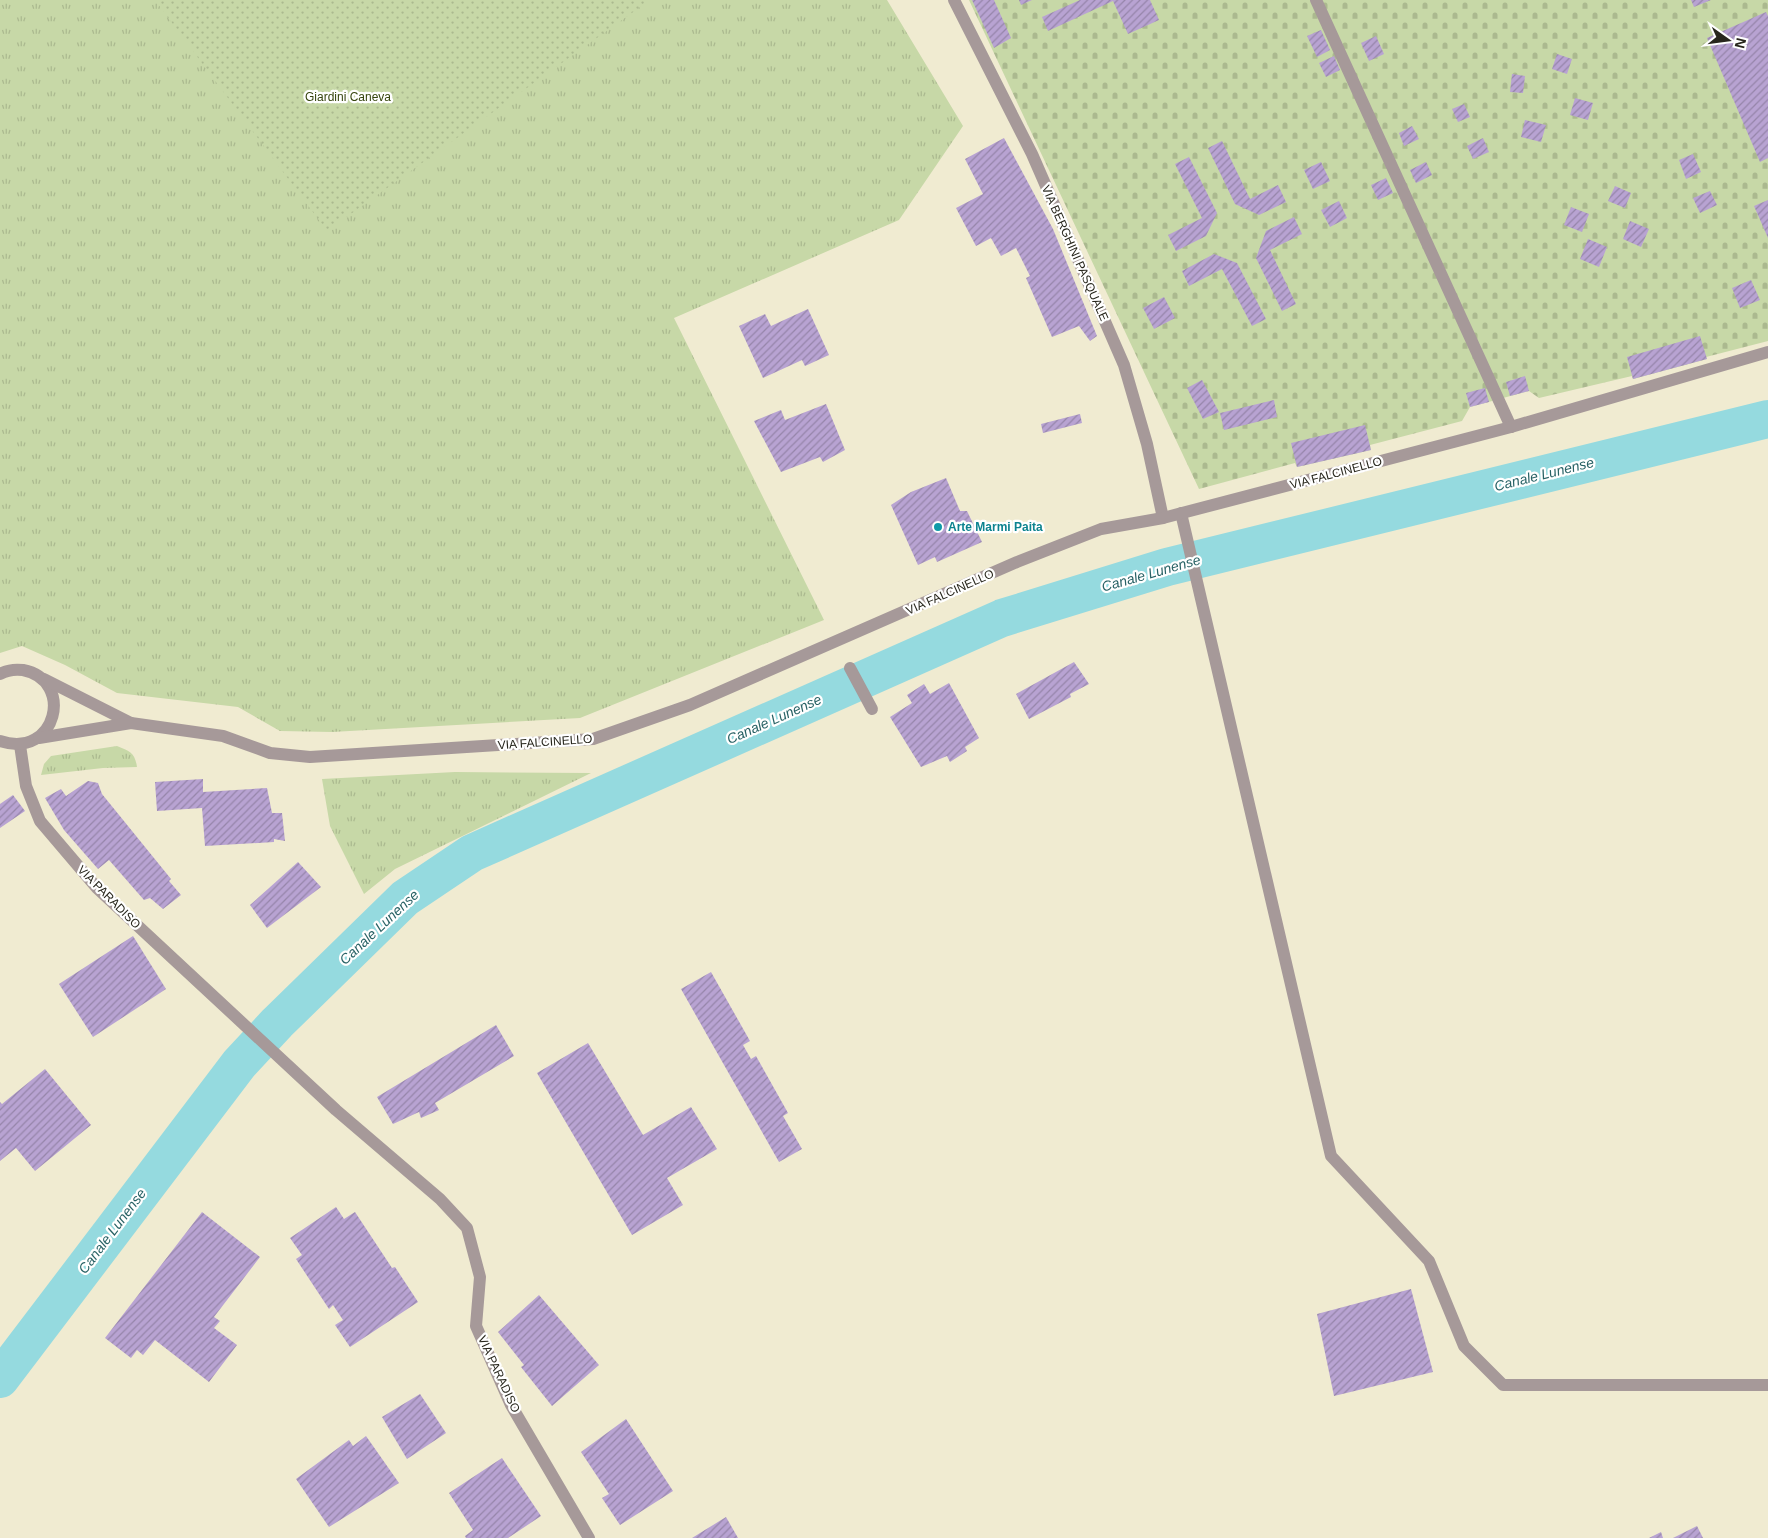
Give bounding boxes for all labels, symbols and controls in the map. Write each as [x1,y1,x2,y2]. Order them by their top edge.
north arrow [1703,15,1753,65]
text: N [1732,36,1750,50]
park label: Giardini Caneva [305,90,391,104]
street label: VIA BERGHINI PASQUALE [1039,183,1111,323]
street label: VIA FALCINELLO [1288,454,1384,492]
water label: Canale Lunense [1493,454,1596,494]
place label: Arte Marmi Paita [948,520,1043,534]
marker: Arte Marmi Paita [932,521,944,533]
water label: Canale Lunense [1100,551,1202,595]
street label: VIA FALCINELLO [904,566,996,618]
water label: Canale Lunense [724,691,824,747]
street label: VIA FALCINELLO [497,732,593,752]
street label: VIA PARADISO [75,863,143,931]
water label: Canale Lunense [336,886,422,968]
water label: Canale Lunense [75,1185,149,1277]
street label: VIA PARADISO [475,1333,523,1415]

